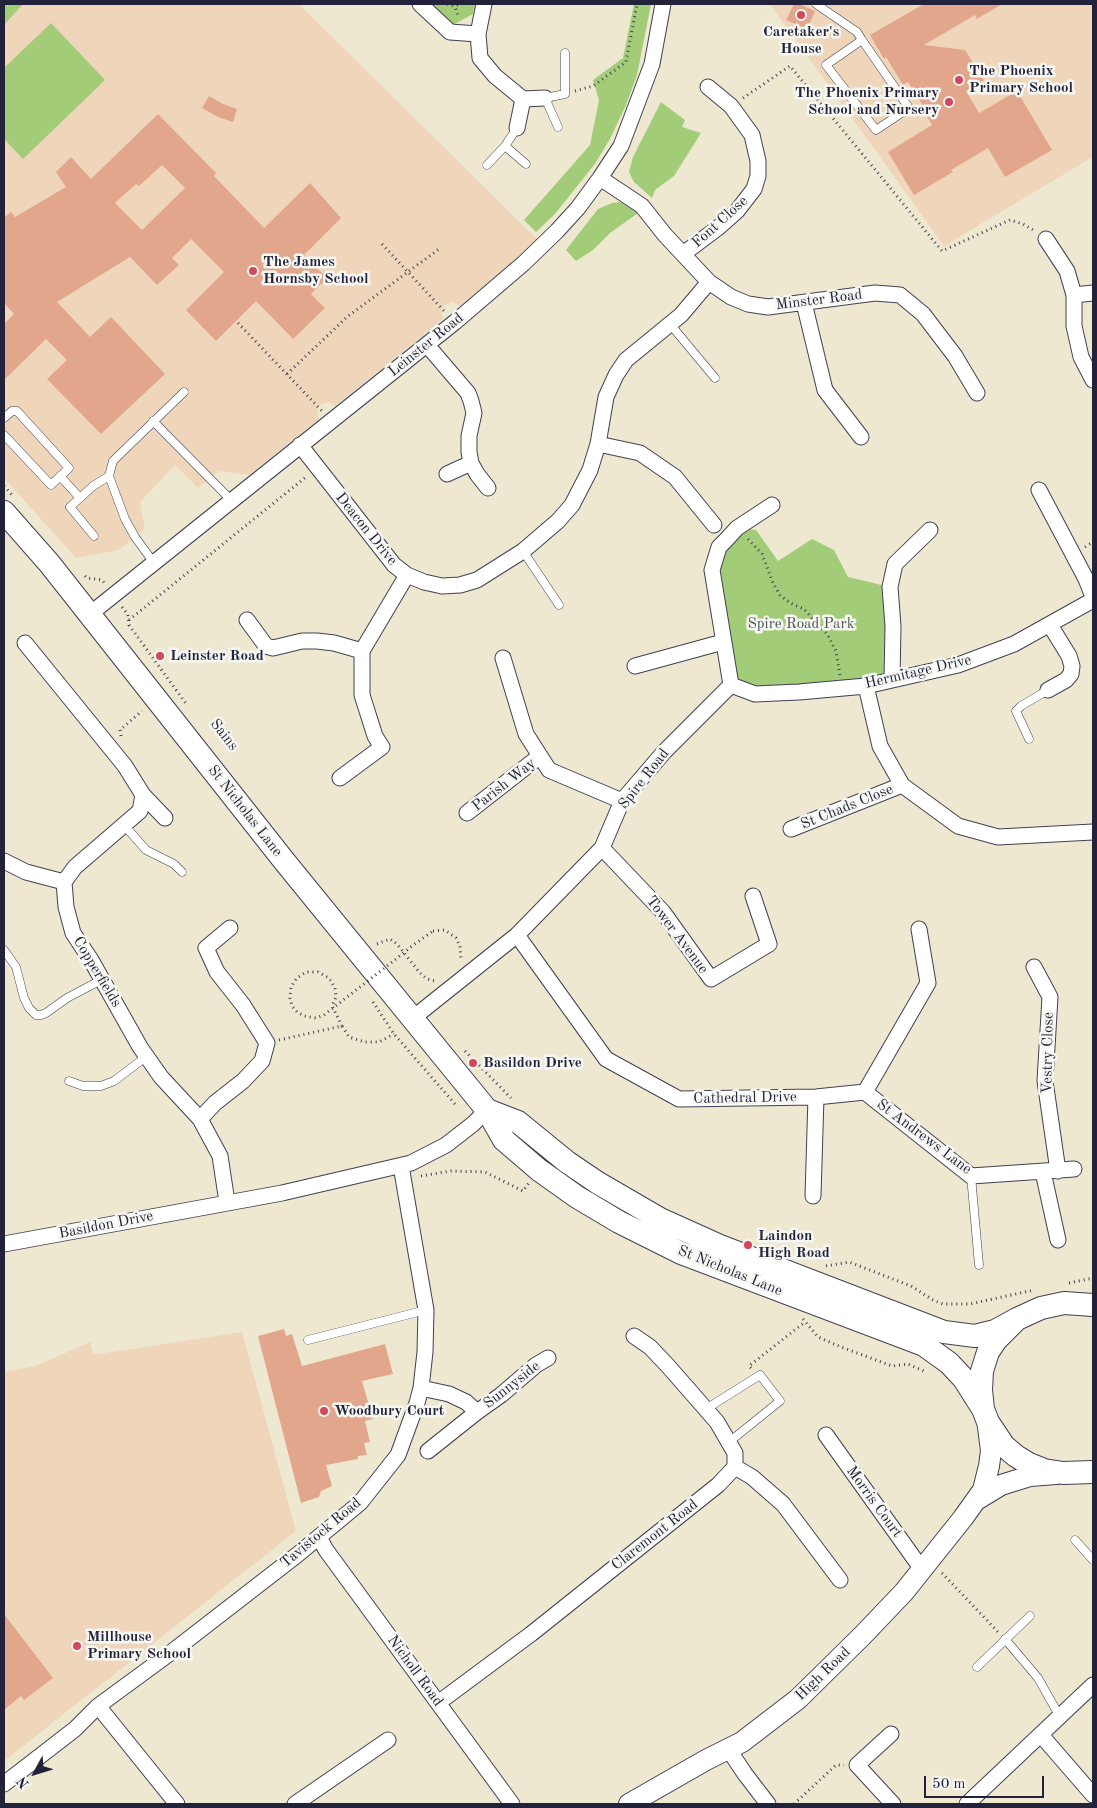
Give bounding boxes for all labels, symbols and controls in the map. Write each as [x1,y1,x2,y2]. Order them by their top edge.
marker: Caretaker's House [795,9,807,21]
place label: Caretaker's House [763,23,839,58]
place label: The Phoenix Primary School [969,62,1073,97]
marker: The Phoenix Primary School [953,74,965,86]
place label: The Phoenix Primary School and Nursery [795,84,939,119]
marker: The Phoenix Primary School and Nursery [943,96,955,108]
street label: Font Close [688,192,752,252]
place label: The James Hornsby School [263,253,369,288]
marker: The James Hornsby School [247,265,259,277]
street label: Minster Road [775,286,863,314]
street label: Leinster Road [385,309,467,381]
street label: Deacon Drive [331,489,401,569]
park label: Spire Road Park [748,615,854,633]
place label: Leinster Road [170,647,264,665]
marker: Leinster Road [154,650,166,662]
street label: Hermitage Drive [863,651,973,693]
street label: Sains [206,716,242,754]
street label: Spire Road [615,745,673,813]
street label: Parish Way [469,755,539,815]
street label: St Nicholas Lane [204,762,286,860]
street label: St Chads Close [798,780,896,834]
street label: Tower Avenue [642,893,712,977]
street label: Copperfields [69,933,125,1011]
street label: Vestry Close [1038,1012,1058,1094]
place label: Basildon Drive [483,1054,582,1072]
marker: Basildon Drive [467,1057,479,1069]
street label: Cathedral Drive [693,1088,797,1108]
street label: St Andrews Lane [873,1096,975,1178]
street label: Basildon Drive [57,1207,155,1243]
place label: Laindon High Road [758,1227,830,1262]
marker: Laindon High Road [742,1239,754,1251]
street label: St Nicholas Lane [675,1242,785,1300]
street label: Sunnyside [480,1357,544,1413]
place label: Woodbury Court [334,1402,444,1420]
marker: Woodbury Court [318,1405,330,1417]
street label: Morris Court [842,1463,906,1541]
street label: Tavistock Road [277,1494,365,1572]
street label: Claremont Road [608,1496,702,1574]
place label: Millhouse Primary School [87,1628,191,1663]
street label: Nicholl Road [383,1632,447,1710]
marker: Millhouse Primary School [71,1640,83,1652]
street label: High Road [792,1643,854,1705]
north arrow [10,1748,60,1798]
scale bar [927,1766,1047,1798]
text: N [15,1774,32,1791]
text: 50 m [932,1777,966,1792]

